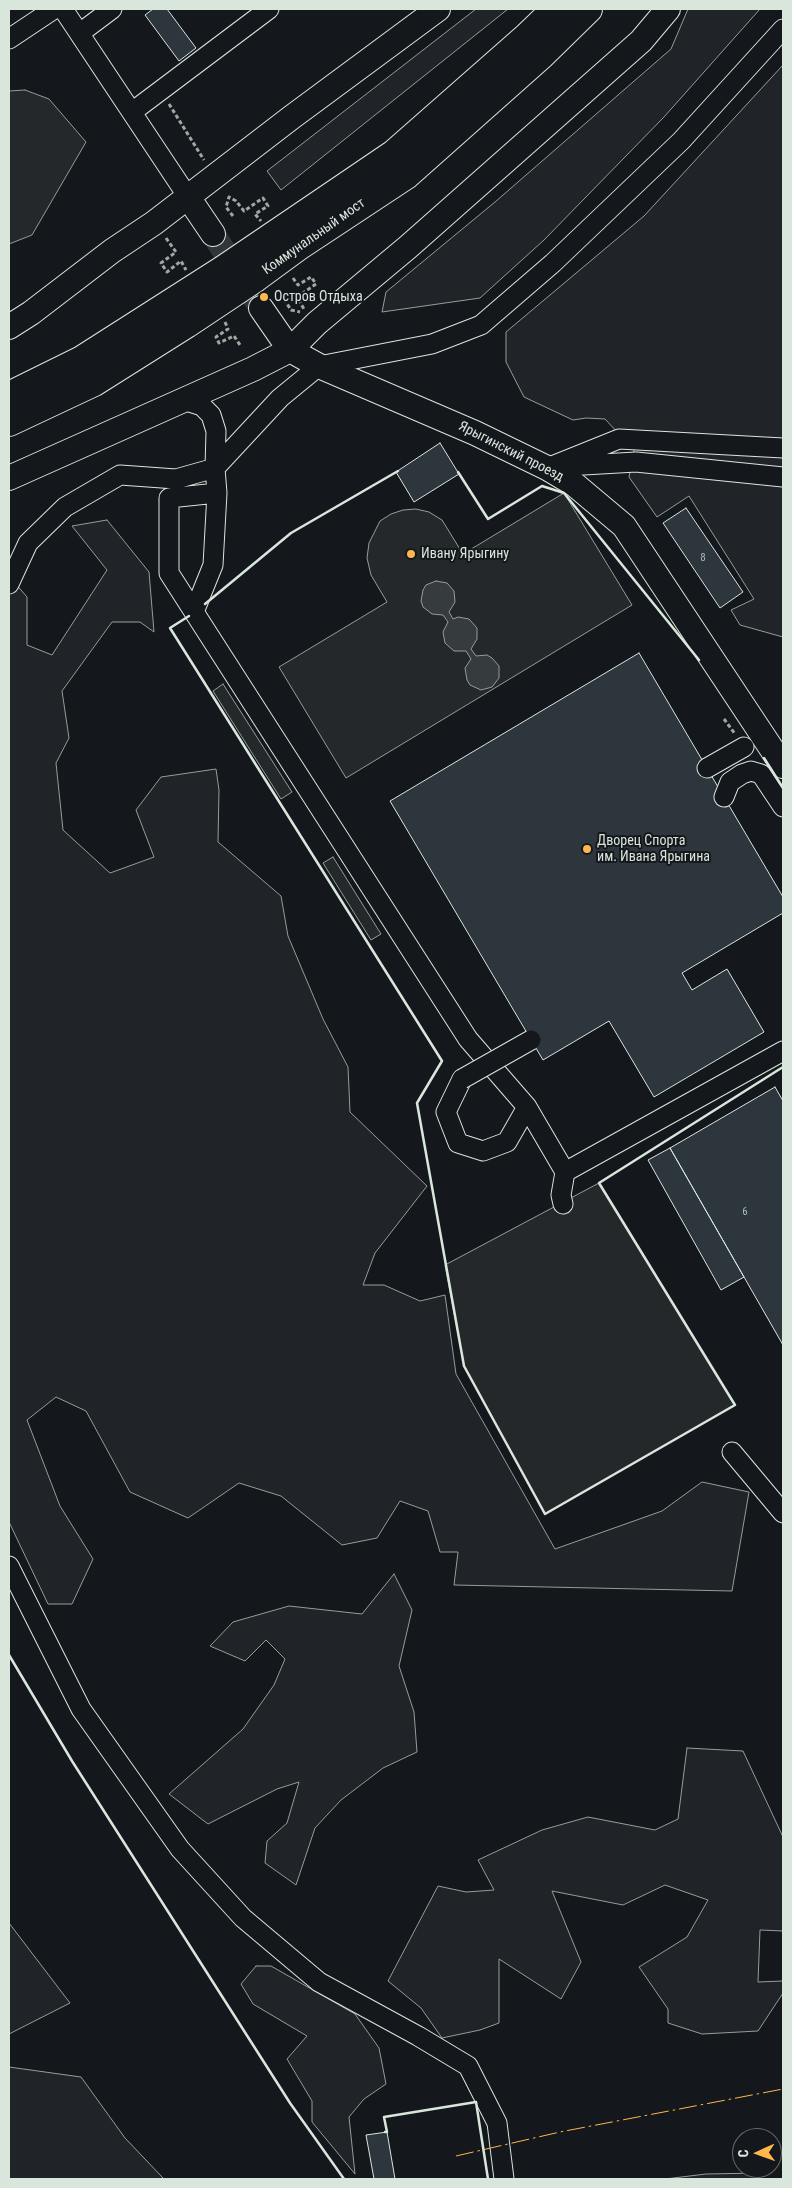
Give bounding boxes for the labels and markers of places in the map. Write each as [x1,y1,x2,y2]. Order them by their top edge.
place label: Остров Отдыха [274,289,363,305]
marker: Остров Отдыха [258,291,270,303]
place label: Ивану Ярыгину [421,546,509,562]
marker: Ивану Ярыгину [405,548,417,560]
place label: Дворец Спорта им. Ивана Ярыгина [597,833,710,866]
marker: Дворец Спорта им. Ивана Ярыгина [581,843,593,855]

